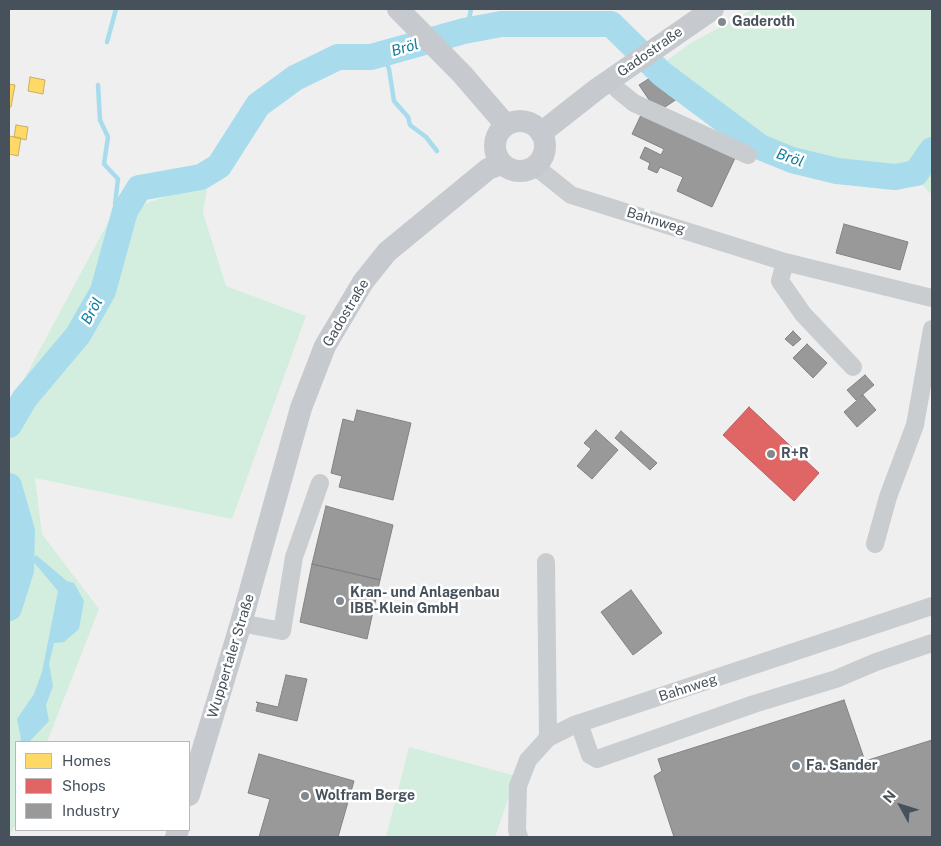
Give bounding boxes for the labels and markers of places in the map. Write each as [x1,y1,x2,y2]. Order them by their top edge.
place label: Gaderoth [732,14,795,30]
marker: Gaderoth [716,16,728,28]
place label: R+R [781,446,809,462]
marker: R+R [765,448,777,460]
place label: Kran- und Anlagenbau IBB-Klein GmbH [350,585,500,618]
marker: Kran- und Anlagenbau IBB-Klein GmbH [334,595,346,607]
place label: Fa. Sander [806,758,877,774]
marker: Fa. Sander [790,760,802,772]
place label: Wolfram Berge [315,788,415,804]
marker: Wolfram Berge [299,790,311,802]

